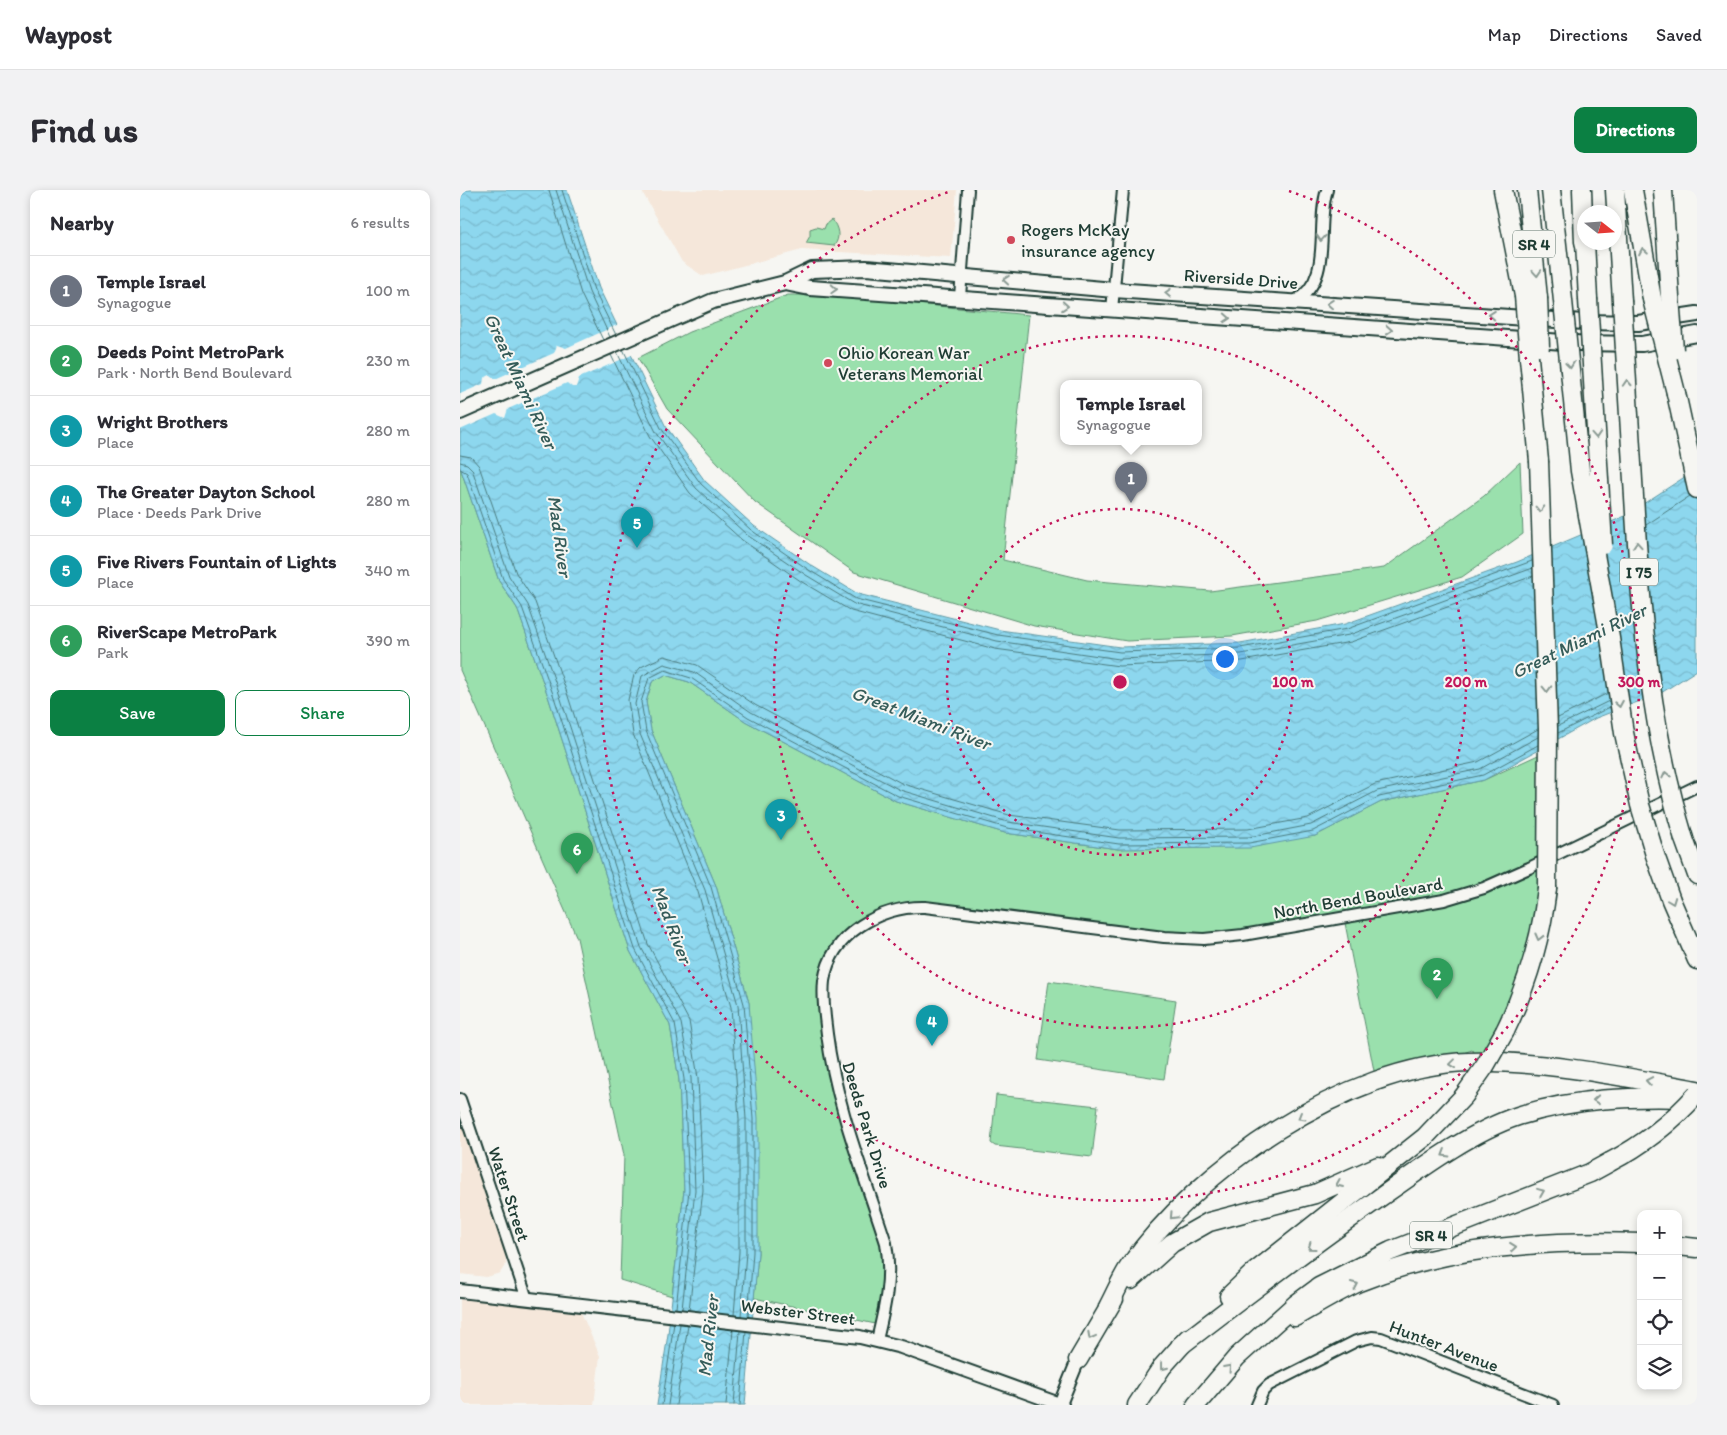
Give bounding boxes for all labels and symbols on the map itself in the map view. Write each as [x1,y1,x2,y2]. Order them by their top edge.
north arrow [1577,205,1622,250]
place label: Rogers McKay insurance agency [1021,219,1155,262]
road number: SR 4 [1513,231,1555,258]
marker: Rogers McKay insurance agency [1005,234,1017,246]
one-way arrow [1316,234,1327,242]
one-way arrow [1638,247,1649,255]
street label: Riverside Drive [1183,264,1299,294]
one-way arrow [1531,269,1542,277]
one-way arrow [1001,275,1009,286]
one-way arrow [830,283,838,294]
one-way arrow [1163,288,1171,299]
one-way arrow [1326,299,1334,310]
one-way arrow [1062,300,1070,311]
water label: Great Miami River [479,309,563,454]
one-way arrow [1488,310,1496,321]
one-way arrow [1224,313,1232,324]
one-way arrow [1386,324,1394,335]
place label: Ohio Korean War Veterans Memorial [838,342,983,385]
marker: Ohio Korean War Veterans Memorial [822,357,834,369]
one-way arrow [1564,361,1575,369]
one-way arrow [1621,379,1632,387]
one-way arrow [1591,431,1602,439]
pin: 1 [1115,462,1147,503]
water label: Mad River [543,494,577,580]
one-way arrow [1535,506,1546,514]
pin: 5 [621,507,653,548]
one-way arrow [1631,541,1642,549]
road number: I 75 [1620,558,1658,586]
water label: Great Miami River [1508,598,1652,684]
your location [1212,646,1238,672]
centre of rings [1111,673,1129,691]
text: 100 m [1272,673,1314,691]
text: 200 m [1445,673,1488,691]
text: 300 m [1618,673,1661,691]
water label: Great Miami River [848,681,996,756]
one-way arrow [1542,686,1552,694]
one-way arrow [1613,699,1623,708]
one-way arrow [1661,771,1672,780]
pin: 3 [765,799,797,840]
pin: 6 [561,833,593,874]
street label: North Bend Boulevard [1272,872,1445,924]
water label: Mad River [647,882,698,969]
one-way arrow [1666,896,1676,905]
one-way arrow [1534,932,1545,941]
pin: 2 [1421,958,1453,999]
pin: 4 [916,1005,948,1046]
one-way arrow [1449,1058,1457,1069]
street label: Deeds Park Drive [837,1059,897,1191]
one-way arrow [1645,1077,1653,1087]
one-way arrow [1592,1094,1600,1105]
one-way arrow [1297,1110,1306,1120]
street label: Water Street [483,1144,535,1244]
one-way arrow [1441,1148,1450,1157]
one-way arrow [1335,1178,1344,1189]
one-way arrow [1536,1188,1545,1198]
one-way arrow [1170,1211,1179,1220]
road number: SR 4 [1410,1222,1452,1248]
one-way arrow [1307,1241,1317,1250]
one-way arrow [1509,1242,1517,1253]
one-way arrow [1350,1280,1359,1291]
water label: Mad River [692,1292,724,1378]
street label: Webster Street [739,1294,857,1330]
street label: Hunter Avenue [1386,1315,1502,1377]
one-way arrow [1087,1331,1097,1340]
one-way arrow [1159,1362,1168,1371]
one-way arrow [1222,1364,1231,1373]

